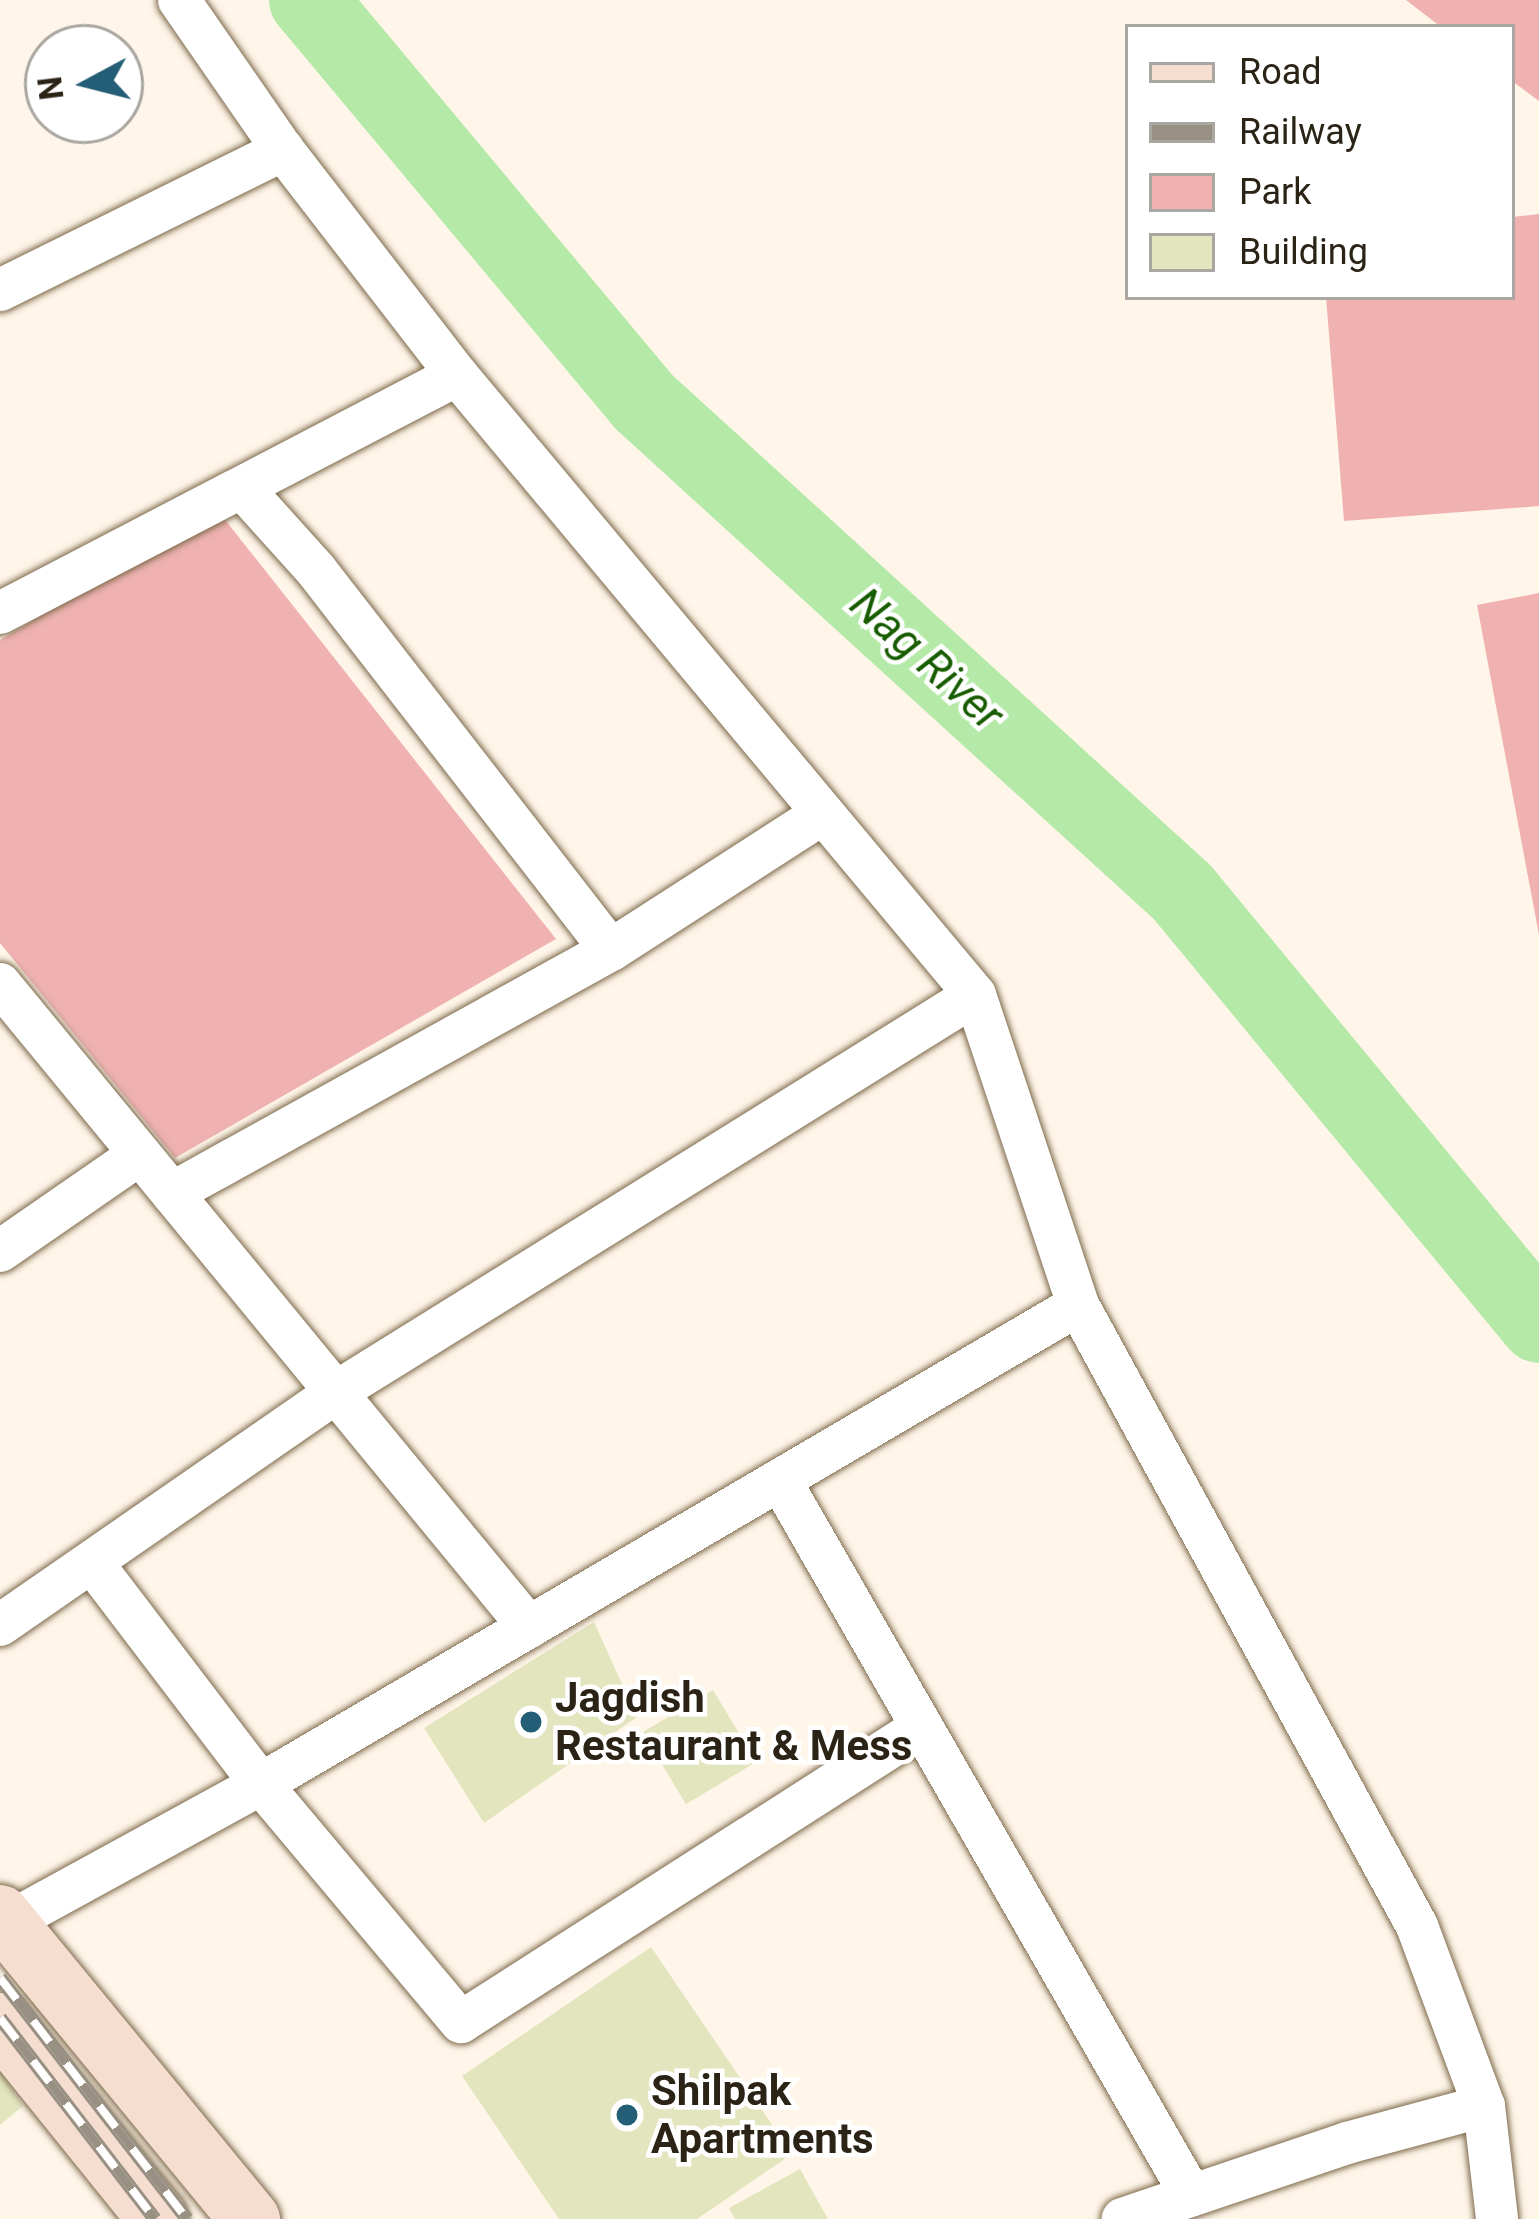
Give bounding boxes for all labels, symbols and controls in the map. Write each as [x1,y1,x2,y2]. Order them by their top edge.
north arrow [24,24,144,144]
legend [1125,24,1515,300]
text: Road [1239,51,1322,93]
text: N [30,74,72,102]
text: Railway [1239,111,1362,153]
text: Park [1239,171,1312,213]
text: Building [1239,231,1368,273]
water label: Nag River [840,576,1014,742]
place label: Jagdish Restaurant & Mess [555,1673,912,1772]
marker: Jagdish Restaurant & Mess [518,1709,544,1735]
place label: Shilpak Apartments [651,2066,874,2164]
marker: Shilpak Apartments [614,2102,640,2128]

